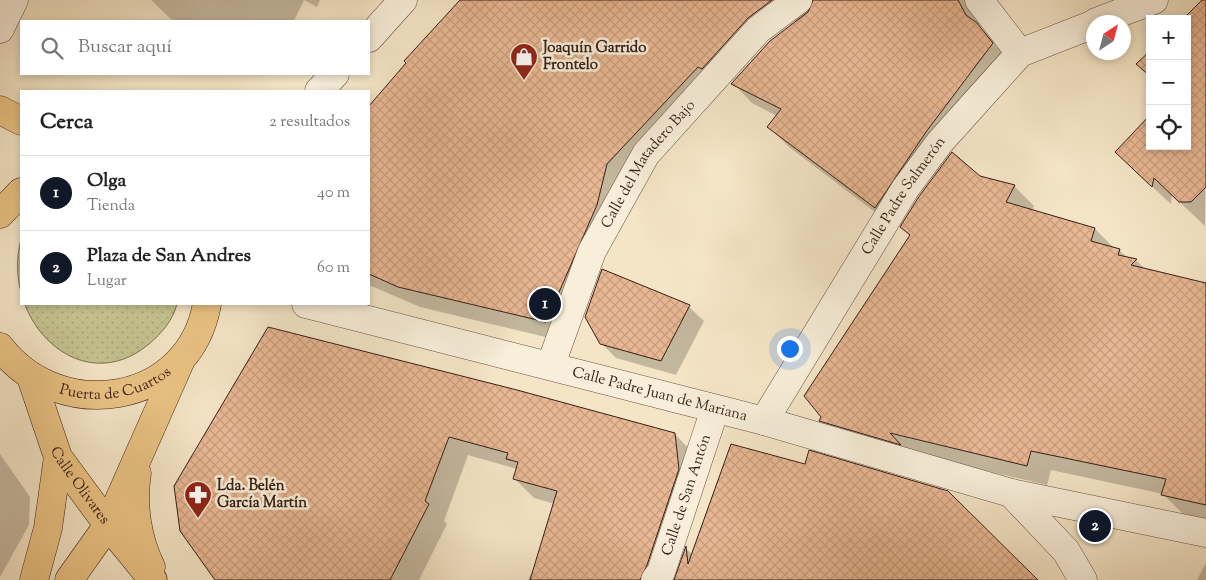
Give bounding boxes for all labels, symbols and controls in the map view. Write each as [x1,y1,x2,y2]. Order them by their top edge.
north arrow [1086,15,1131,60]
map controls [1146,15,1191,150]
button: + [1146,15,1191,60]
search box [20,20,370,75]
icon: search [38,34,66,62]
text: Buscar aquí [78,34,172,61]
place label: Joaquín Garrido Frontelo [542,38,646,76]
shop icon: Joaquín Garrido Frontelo [509,42,539,81]
button: − [1146,60,1191,105]
street label: Calle del Matadero Bajo [596,95,700,232]
button: locate [1146,105,1191,150]
text: Cerca [40,108,93,138]
text: 2 resultados [269,111,350,134]
street label: Calle Padre Salmerón [857,132,951,259]
text: Olga [87,168,126,195]
text: 1 [53,182,59,205]
text: 40 m [317,182,350,205]
text: Tienda [87,195,135,218]
text: Plaza de San Andres [87,243,251,270]
text: 2 [52,257,60,280]
text: 60 m [317,257,350,280]
text: Lugar [87,270,127,293]
pin: 1 [529,285,561,323]
your location [777,336,803,362]
street label: Puerta de Cuartos [57,362,176,405]
street label: Calle Padre Juan de Mariana [570,362,750,427]
street label: Calle de San Antón [657,431,716,559]
street label: Calle Olivares [45,444,115,529]
place label: Lda. Belén García Martín [217,476,307,514]
pharmacy icon: Lda. Belén García Martín [183,480,213,519]
pin: 2 [1079,507,1111,545]

